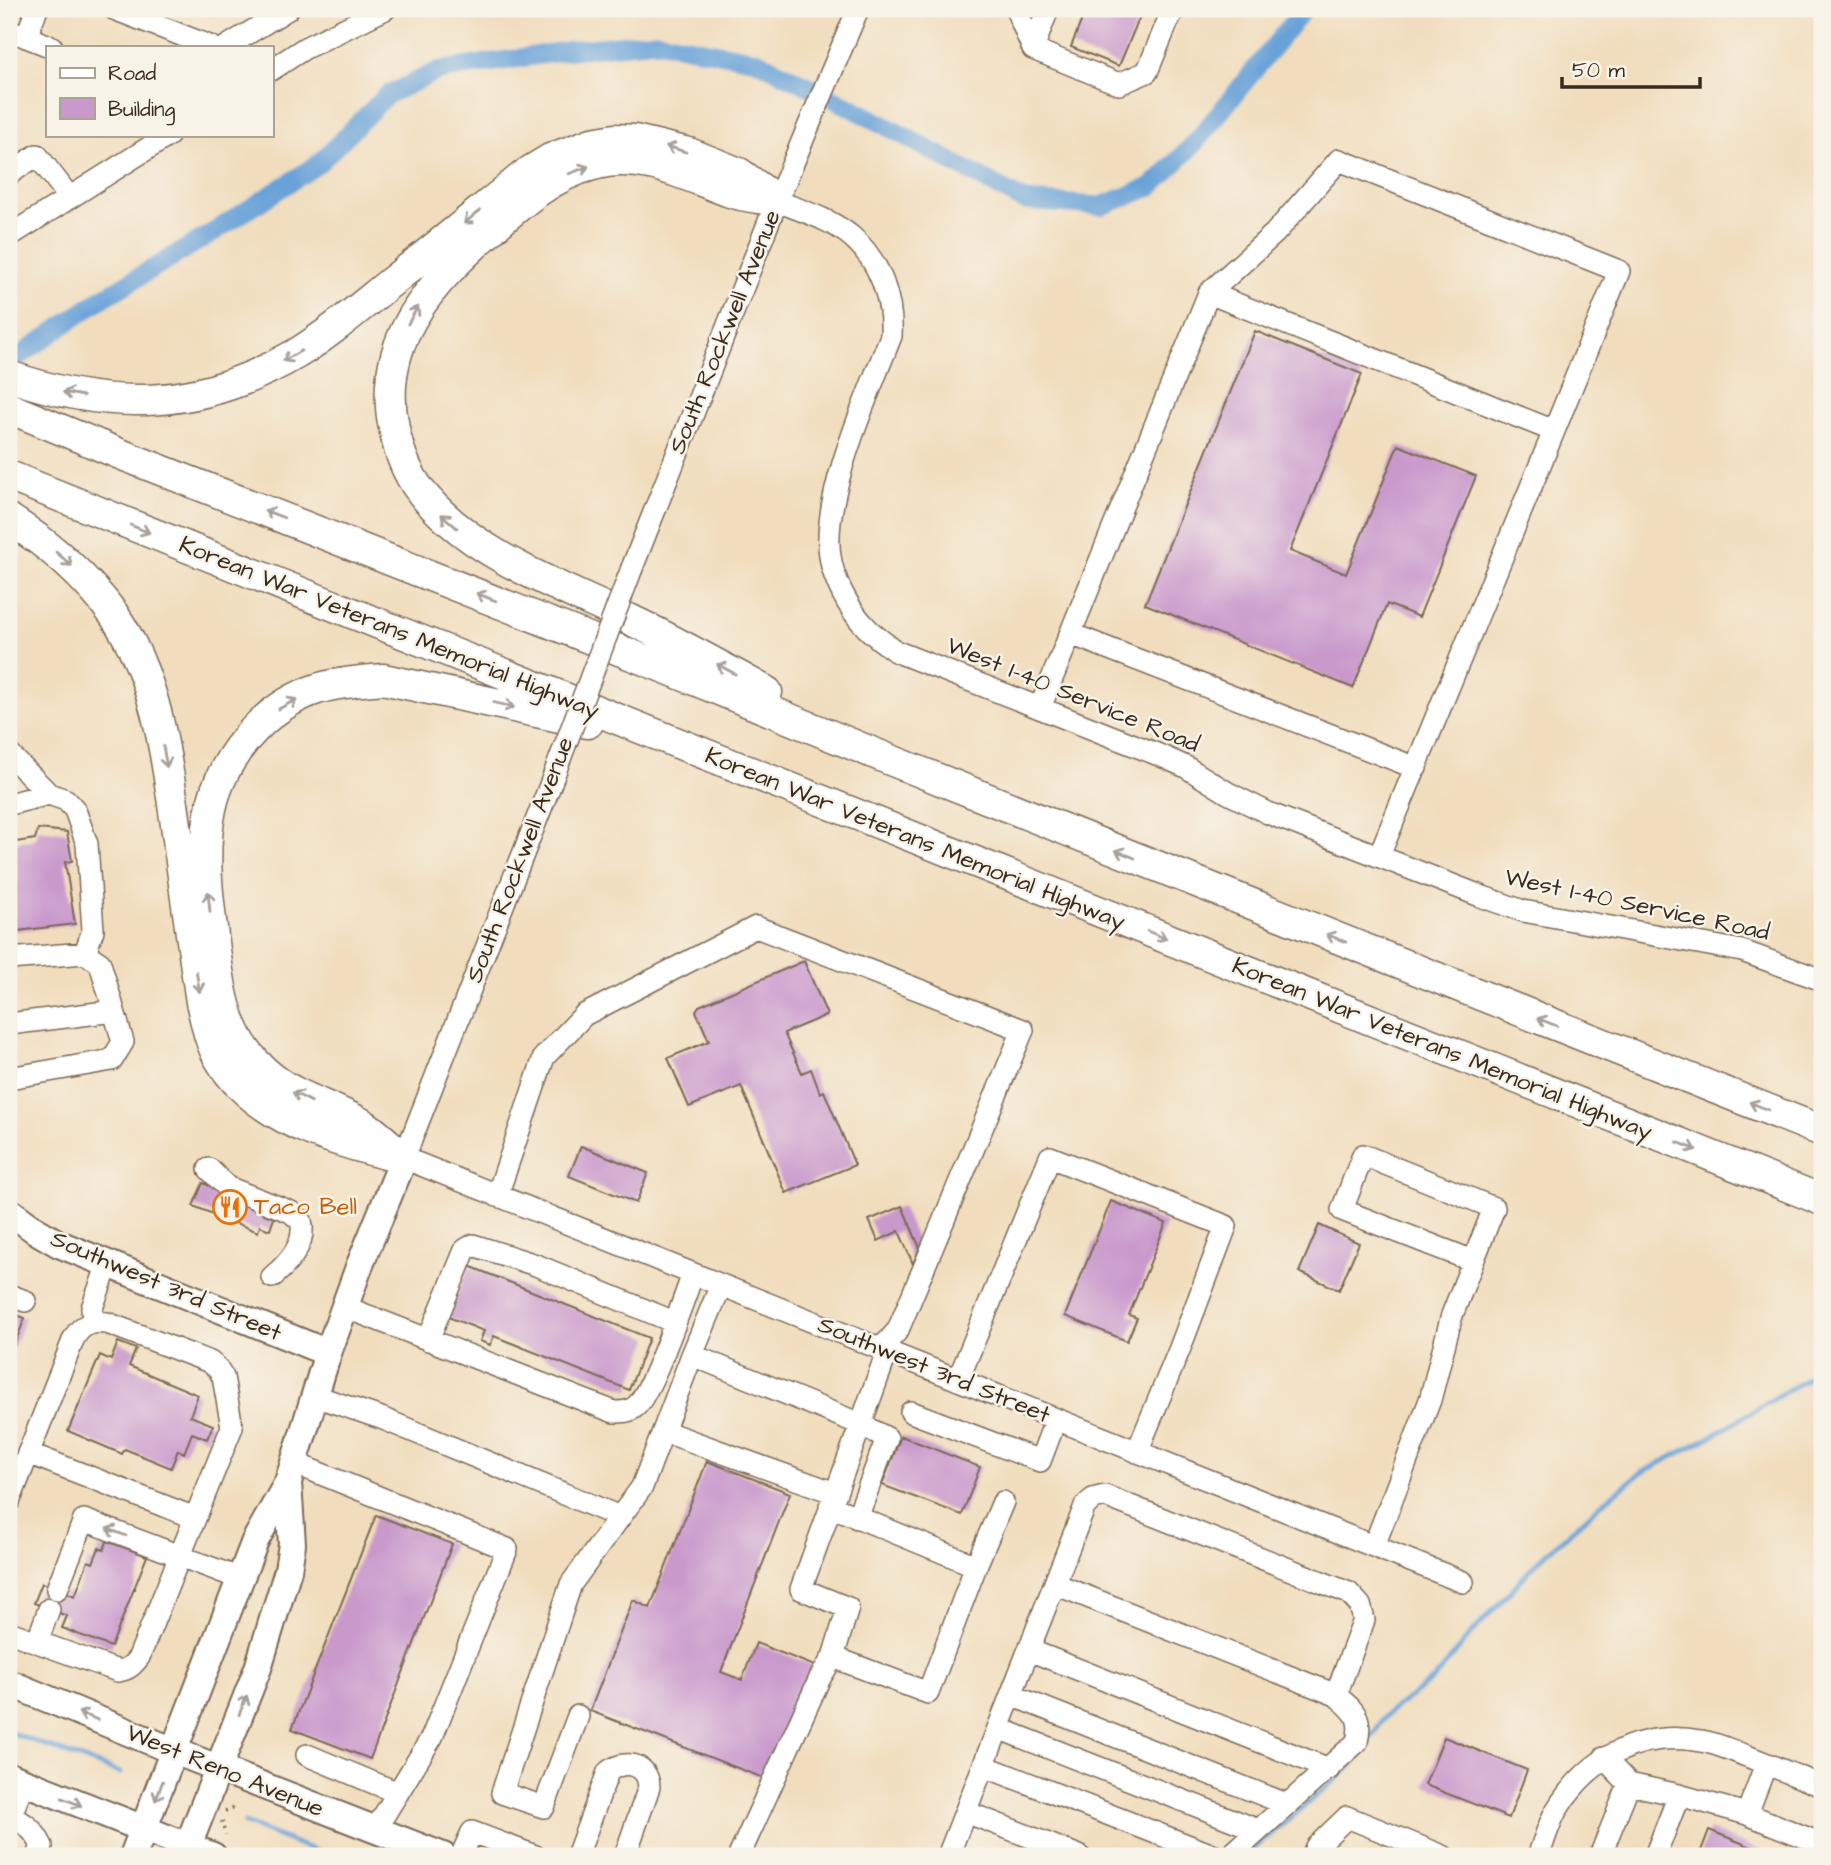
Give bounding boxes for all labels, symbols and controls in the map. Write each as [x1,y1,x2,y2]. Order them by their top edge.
legend [46,46,273,136]
scale bar [1562,46,1700,90]
text: 50 m [1572,56,1626,85]
text: Road [108,59,156,88]
text: Building [108,95,176,126]
one-way arrow [665,141,687,154]
one-way arrow [567,162,589,175]
street label: South Rockwell Avenue [660,205,790,459]
one-way arrow [463,210,482,225]
one-way arrow [406,306,420,326]
one-way arrow [282,349,302,363]
one-way arrow [62,387,85,401]
one-way arrow [263,506,285,519]
one-way arrow [440,513,458,529]
one-way arrow [129,523,151,536]
street label: Korean War Veterans Memorial Highway [174,528,604,729]
one-way arrow [54,551,72,567]
one-way arrow [475,589,497,602]
street label: West I-40 Service Road [942,629,1204,761]
one-way arrow [716,662,736,676]
one-way arrow [277,697,297,711]
one-way arrow [492,698,515,712]
street label: South Rockwell Avenue [457,732,583,988]
street label: Korean War Veterans Memorial Highway [700,739,1130,940]
one-way arrow [159,745,173,768]
one-way arrow [1114,846,1136,859]
street label: West I-40 Service Road [1502,860,1772,950]
one-way arrow [202,892,215,914]
one-way arrow [1145,930,1167,943]
one-way arrow [1326,930,1347,943]
street label: Korean War Veterans Memorial Highway [1227,949,1657,1150]
one-way arrow [192,970,205,993]
one-way arrow [1537,1014,1559,1027]
one-way arrow [292,1089,312,1103]
one-way arrow [1748,1098,1770,1111]
one-way arrow [1675,1140,1697,1153]
restaurant icon: Taco Bell [211,1188,249,1226]
place label: Taco Bell [254,1190,357,1224]
street label: Southwest 3rd Street [45,1222,287,1350]
street label: Southwest 3rd Street [813,1308,1056,1432]
one-way arrow [106,1525,128,1538]
one-way arrow [238,1695,251,1717]
one-way arrow [78,1709,99,1722]
street label: West Reno Avenue [121,1716,329,1826]
one-way arrow [151,1779,164,1801]
one-way arrow [61,1796,83,1809]

